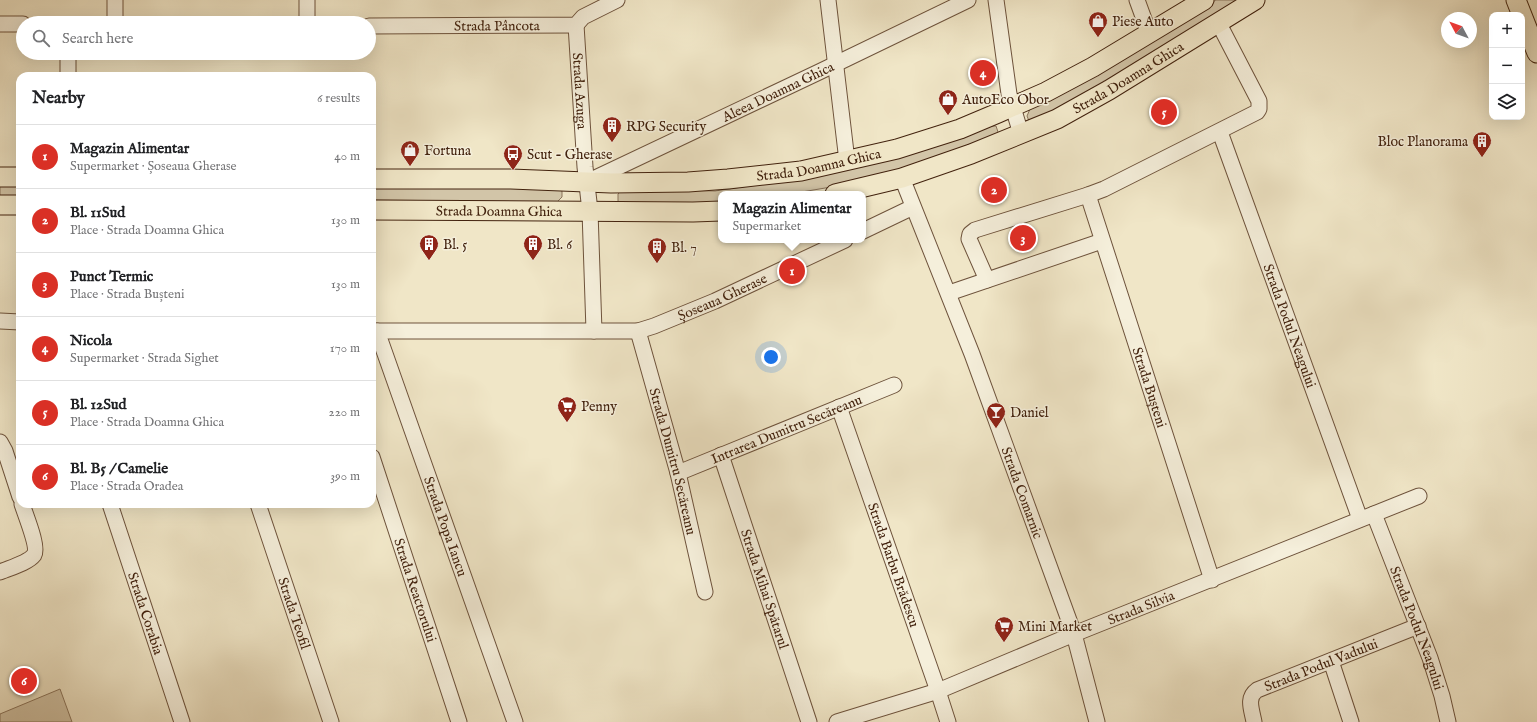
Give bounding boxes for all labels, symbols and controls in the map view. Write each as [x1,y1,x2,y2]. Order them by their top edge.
shop icon: Piese Auto [1087,10,1109,38]
north arrow [1441,12,1477,48]
map controls [1489,12,1525,120]
button: + [1489,12,1525,48]
place label: Piese Auto [1112,13,1174,31]
search box [16,16,376,60]
street label: Strada Pâncota [454,17,541,36]
icon: search [30,27,52,49]
text: Search here [62,29,133,48]
street label: Strada Doamna Ghica [1070,38,1188,118]
button: − [1489,48,1525,84]
street label: Strada Azuga [568,52,591,131]
street label: Aleea Doamna Ghica [718,58,838,127]
pin: 4 [970,58,996,88]
button: layers [1489,84,1525,120]
text: Nearby [32,88,85,109]
shop icon: AutoEco Obor [937,88,959,116]
text: 6 results [317,90,360,107]
place label: AutoEco Obor [961,91,1049,109]
pin: 5 [1151,97,1177,127]
building icon: RPG Security [601,115,623,143]
place label: RPG Security [626,118,706,136]
building icon: Bloc Planorama [1471,130,1493,158]
place label: Bloc Planorama [1377,133,1469,151]
text: Magazin Alimentar [70,139,189,158]
shop icon: Fortuna [399,139,421,167]
place label: Fortuna [424,142,472,160]
bus stop icon: Scut - Gherase [502,143,524,171]
street label: Strada Doamna Ghica [756,145,884,186]
place label: Scut - Gherase [527,146,613,164]
text: 1 [43,148,47,165]
text: 40 m [334,148,360,165]
text: Supermarket · Șoseaua Gherase [70,158,237,175]
pin: 2 [981,175,1007,205]
popup [718,191,866,243]
text: Magazin Alimentar [732,199,852,218]
street label: Strada Doamna Ghica [436,202,563,221]
text: Bl. 11Sud [70,203,125,222]
text: 2 [42,212,48,229]
text: 130 m [331,212,360,229]
text: Supermarket [732,218,801,235]
text: Place · Strada Doamna Ghica [70,222,224,239]
pin: 3 [1010,223,1036,253]
building icon: Bl. 5 [418,233,440,261]
building icon: Bl. 6 [522,233,544,261]
place label: Bl. 5 [443,236,467,254]
place label: Bl. 6 [547,236,573,254]
building icon: Bl. 7 [646,236,668,264]
place label: Bl. 7 [671,239,697,257]
pin: 1 [779,256,805,286]
street label: Strada Podul Neagului [1258,262,1320,391]
text: Punct Termic [70,267,153,286]
street label: Șoseaua Gherase [675,270,771,325]
text: 3 [43,276,47,293]
text: 130 m [331,276,360,293]
text: Place · Strada Bușteni [70,286,184,303]
text: Nicola [70,331,112,350]
text: 4 [42,340,48,357]
text: 170 m [330,340,360,357]
street label: Strada Bușteni [1128,345,1170,430]
your location [761,347,781,367]
text: Supermarket · Strada Sighet [70,350,219,367]
street label: Strada Dumitru Secăreanu [644,386,700,537]
street label: Intrarea Dumitru Secăreanu [709,391,865,469]
text: Bl. 12Sud [70,395,127,414]
supermarket icon: Penny [556,395,578,423]
place label: Penny [581,398,617,416]
bar icon: Daniel [985,401,1007,429]
text: 5 [43,404,47,421]
text: 220 m [329,404,360,421]
place label: Daniel [1010,404,1049,422]
text: Place · Strada Doamna Ghica [70,414,224,431]
street label: Strada Comarnic [997,445,1047,541]
text: Bl. B5 / Camelie [70,459,168,478]
text: 6 [42,468,48,485]
text: 390 m [330,468,360,485]
street label: Strada Popa Iancu [419,474,471,579]
text: Place · Strada Oradea [70,478,183,495]
street label: Strada Barbu Brădescu [863,500,923,630]
street label: Strada Mihai Spătarul [736,527,792,652]
street label: Strada Reactorului [389,536,440,645]
street label: Strada Podul Neagului [1385,564,1448,693]
street label: Strada Corabia [123,570,167,658]
street label: Strada Teofil [273,575,314,652]
street label: Strada Silvia [1105,586,1178,630]
supermarket icon: Mini Market [993,615,1015,643]
place label: Mini Market [1018,618,1092,636]
street label: Strada Podul Vadului [1262,635,1381,696]
pin: 6 [11,666,37,696]

